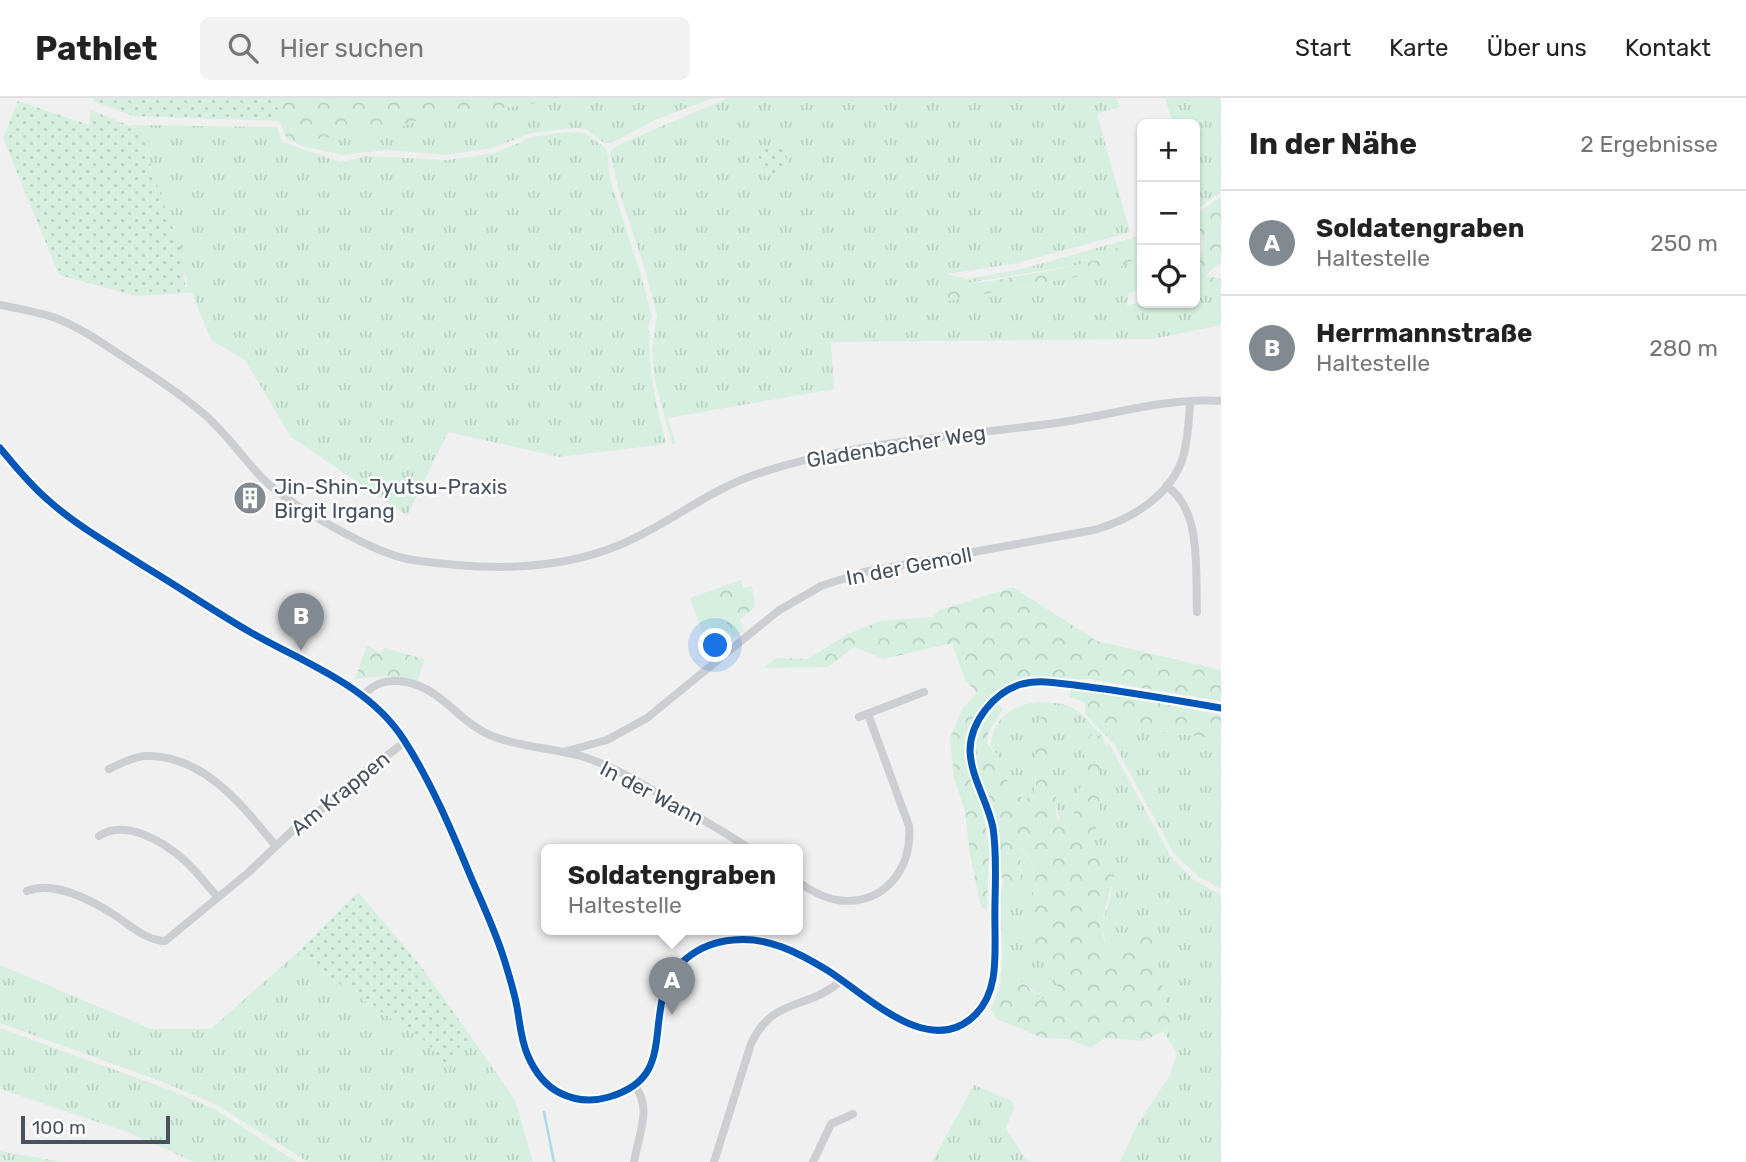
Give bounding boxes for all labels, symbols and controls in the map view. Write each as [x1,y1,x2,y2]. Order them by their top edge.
search box [200,17,690,80]
text: Pathlet [35,29,158,68]
icon: search [224,29,262,67]
text: Hier suchen [280,33,424,64]
text: Start [1295,34,1351,62]
text: Karte [1389,34,1449,62]
text: Über uns [1487,34,1587,62]
text: Kontakt [1625,34,1711,62]
map controls [1137,119,1200,308]
button: + [1137,119,1200,182]
text: In der Nähe [1249,126,1417,162]
text: 2 Ergebnisse [1580,130,1718,158]
button: − [1137,182,1200,245]
text: Soldatengraben [1316,213,1524,244]
text: A [1264,229,1280,257]
text: 250 m [1650,229,1718,257]
text: Haltestelle [1316,244,1430,272]
button: locate [1137,245,1200,308]
text: Herrmannstraße [1316,318,1532,349]
text: B [1264,334,1280,362]
text: 280 m [1649,334,1718,362]
text: Haltestelle [1316,349,1430,377]
street label: Gladenbacher Weg [805,419,987,473]
place label: Jin-Shin-Jyutsu-Praxis Birgit Irgang [274,474,508,523]
building icon: Jin-Shin-Jyutsu-Praxis Birgit Irgang [231,479,269,517]
street label: In der Gemoll [844,542,974,590]
pin: B [278,593,324,651]
your location [698,628,732,662]
street label: Am Krappen [286,746,394,840]
street label: In der Wann [596,755,708,831]
popup [541,844,803,935]
text: Soldatengraben [568,860,776,891]
text: Haltestelle [568,891,682,919]
pin: A [649,957,695,1015]
scale bar [21,1113,170,1145]
text: 100 m [32,1116,86,1139]

